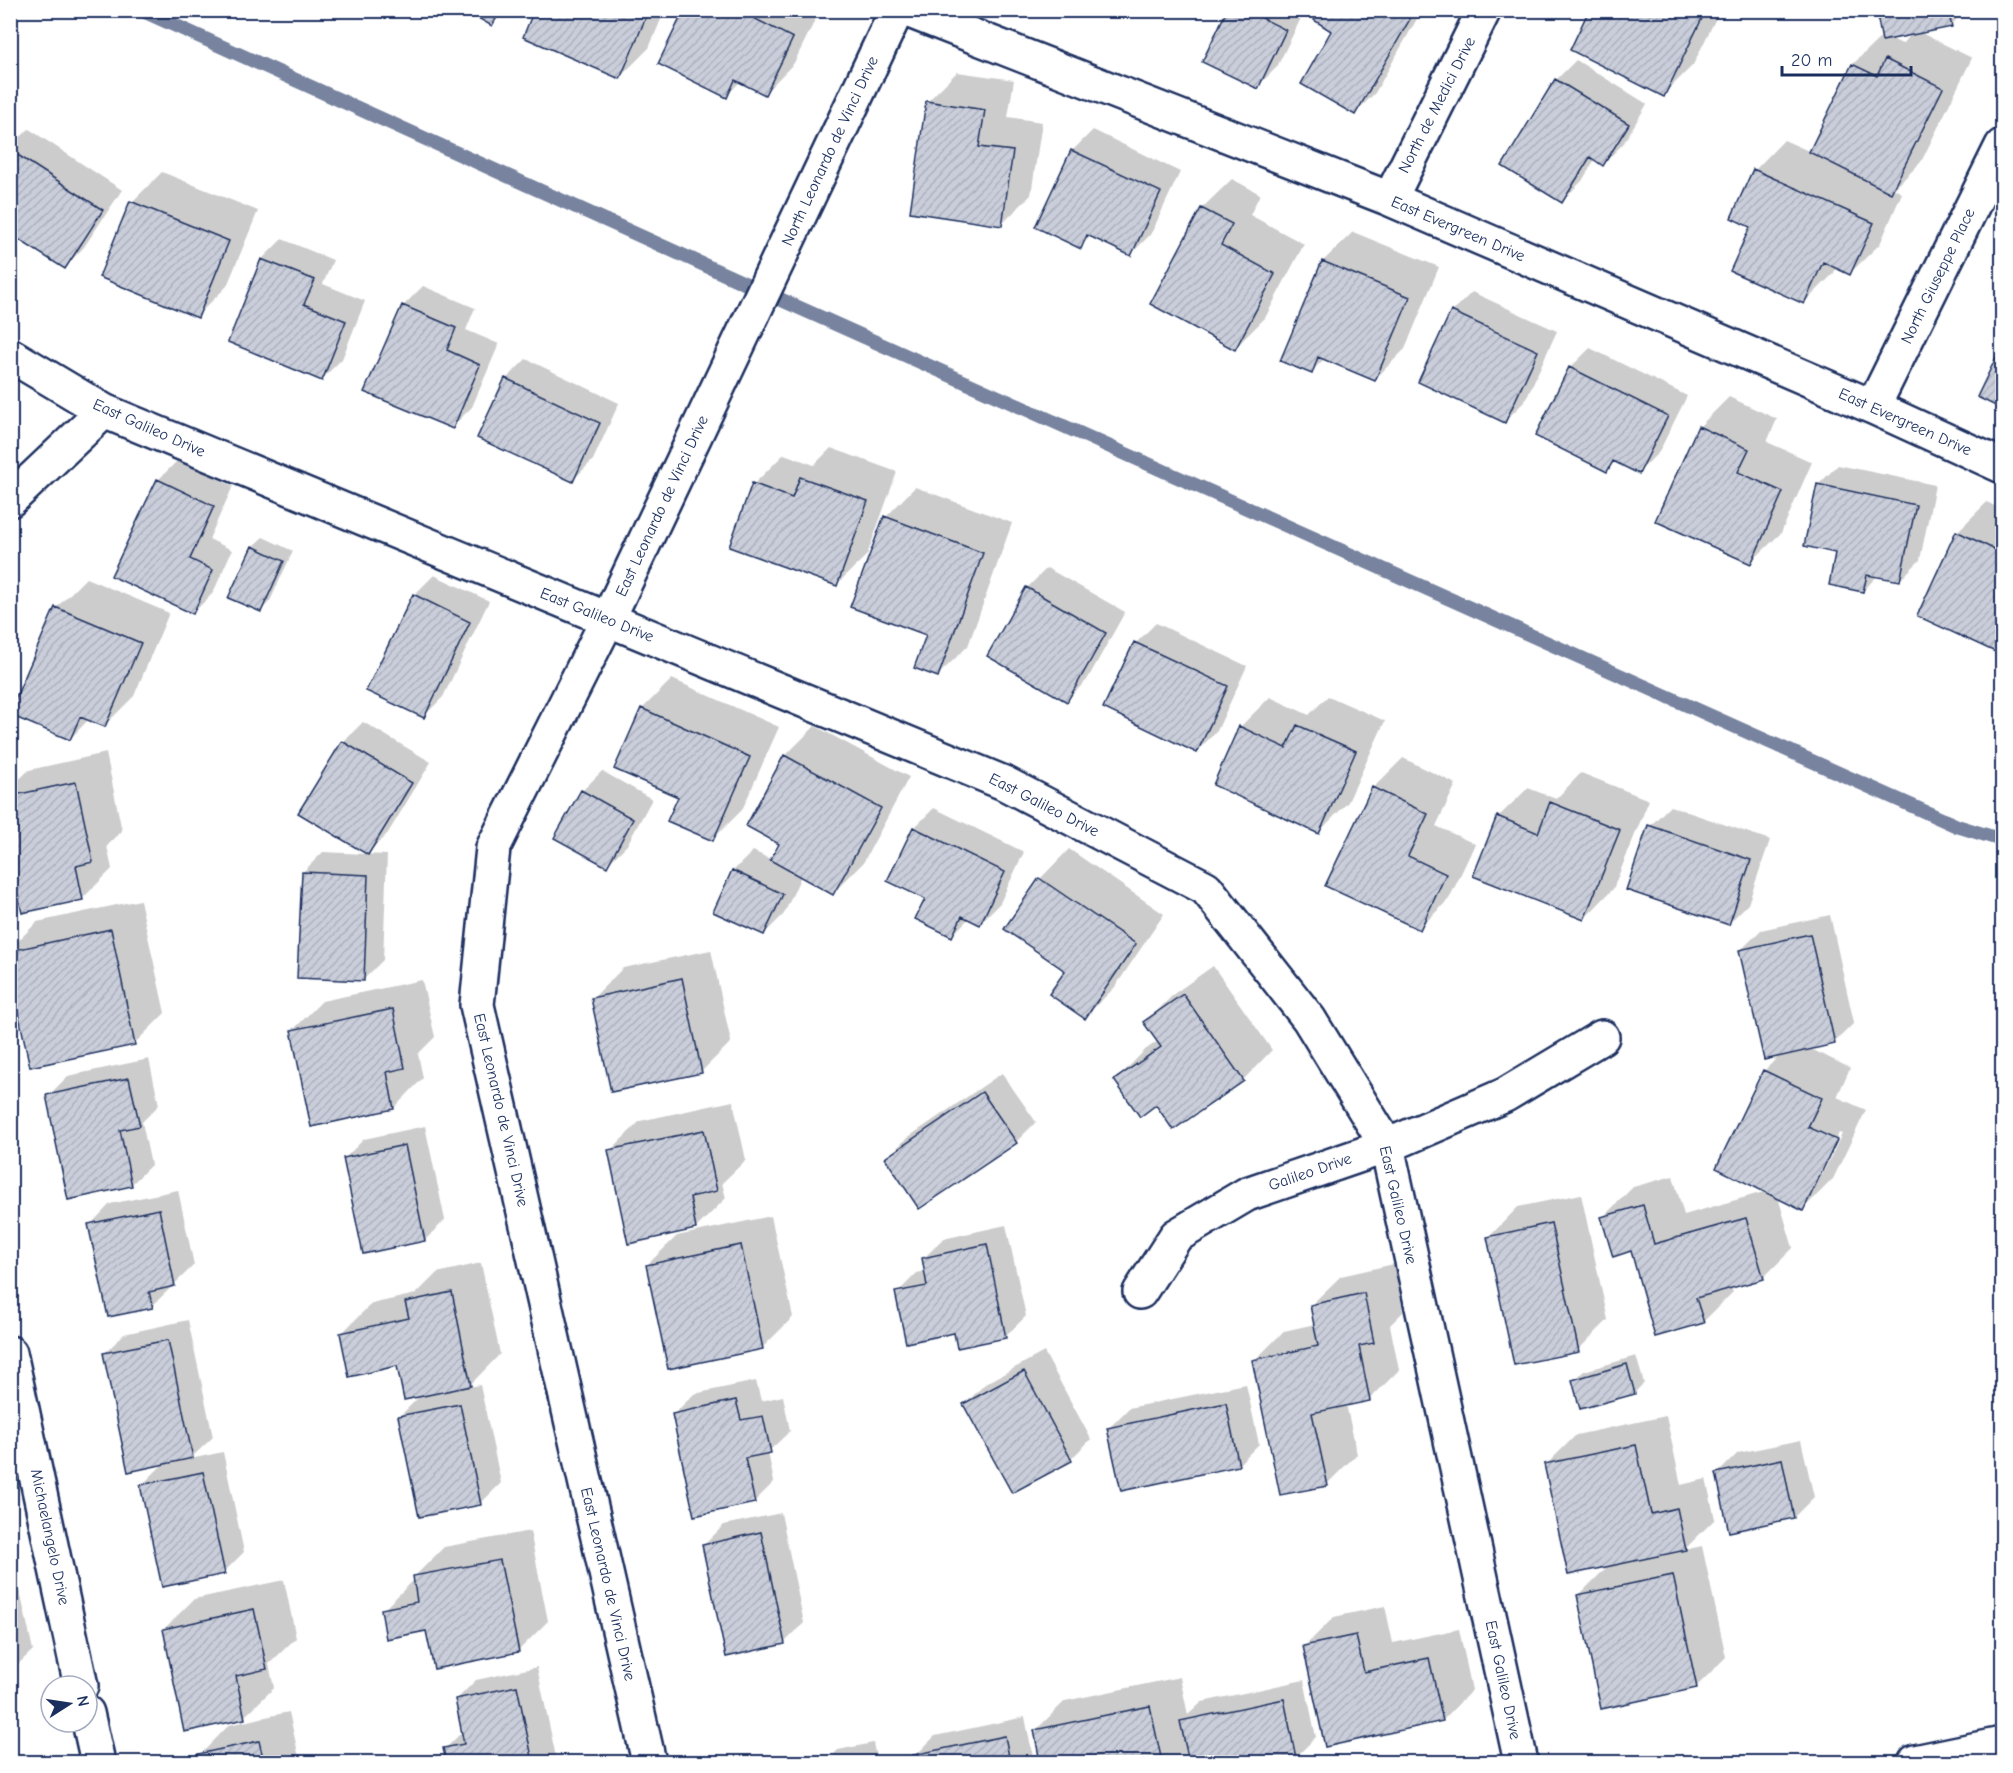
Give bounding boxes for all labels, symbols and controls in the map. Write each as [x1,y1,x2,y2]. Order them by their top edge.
street label: North de Medici Drive [1395,34,1479,176]
scale bar [1782,39,1911,77]
text: 20 m [1791,50,1832,71]
street label: North Leonardo de Vinci Drive [778,53,882,249]
street label: East Evergreen Drive [1388,193,1528,265]
street label: North Giuseppe Place [1897,205,1979,347]
street label: East Evergreen Drive [1836,385,1974,459]
street label: East Galileo Drive [90,395,208,461]
street label: East Leonardo de Vinci Drive [612,412,712,600]
street label: East Galileo Drive [537,584,657,646]
street label: East Galileo Drive [986,769,1102,841]
street label: East Leonardo de Vinci Drive [470,1012,532,1208]
street label: East Galileo Drive [1376,1144,1420,1266]
street label: Galileo Drive [1266,1149,1354,1195]
street label: Michaelangelo Drive [27,1467,73,1607]
street label: East Leonardo de Vinci Drive [577,1486,639,1682]
street label: East Galileo Drive [1482,1619,1524,1741]
north arrow [39,1674,99,1734]
text: N [73,1694,93,1708]

